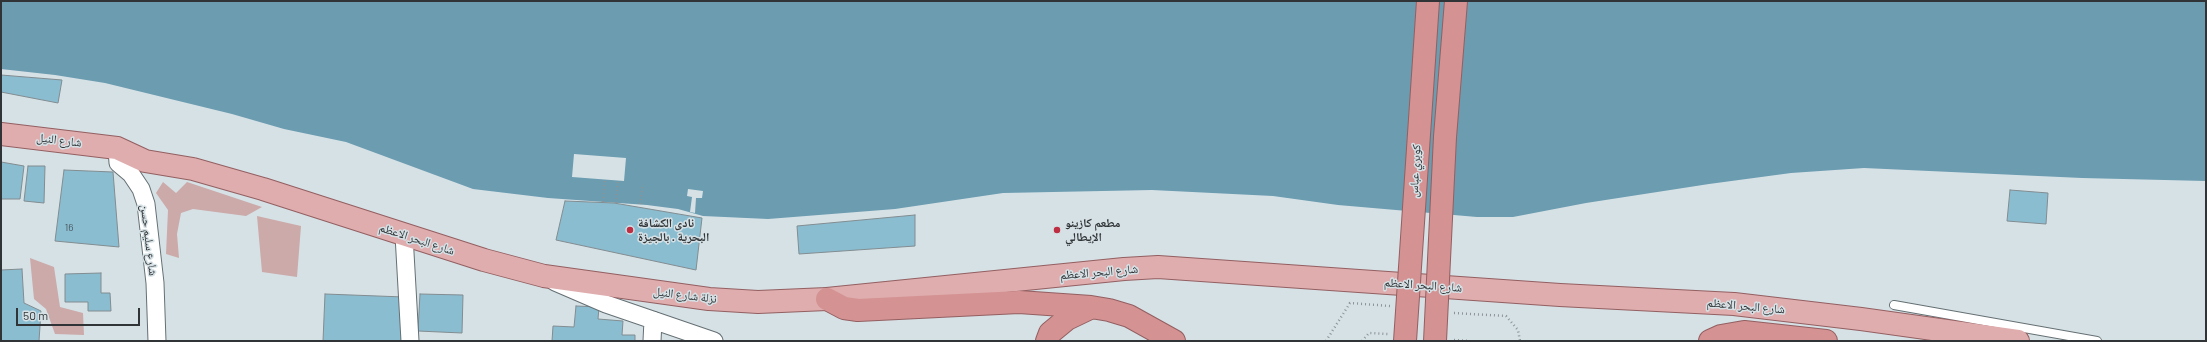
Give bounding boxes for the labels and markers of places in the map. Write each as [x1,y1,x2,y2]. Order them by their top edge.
place label: نادى الكشافة البحرية . بالجيزة [638,216,709,244]
place label: مطعم كازينو الإيطالي [1065,216,1120,244]
marker: نادى الكشافة البحرية . بالجيزة [625,225,635,235]
marker: مطعم كازينو الإيطالي [1052,225,1062,235]

